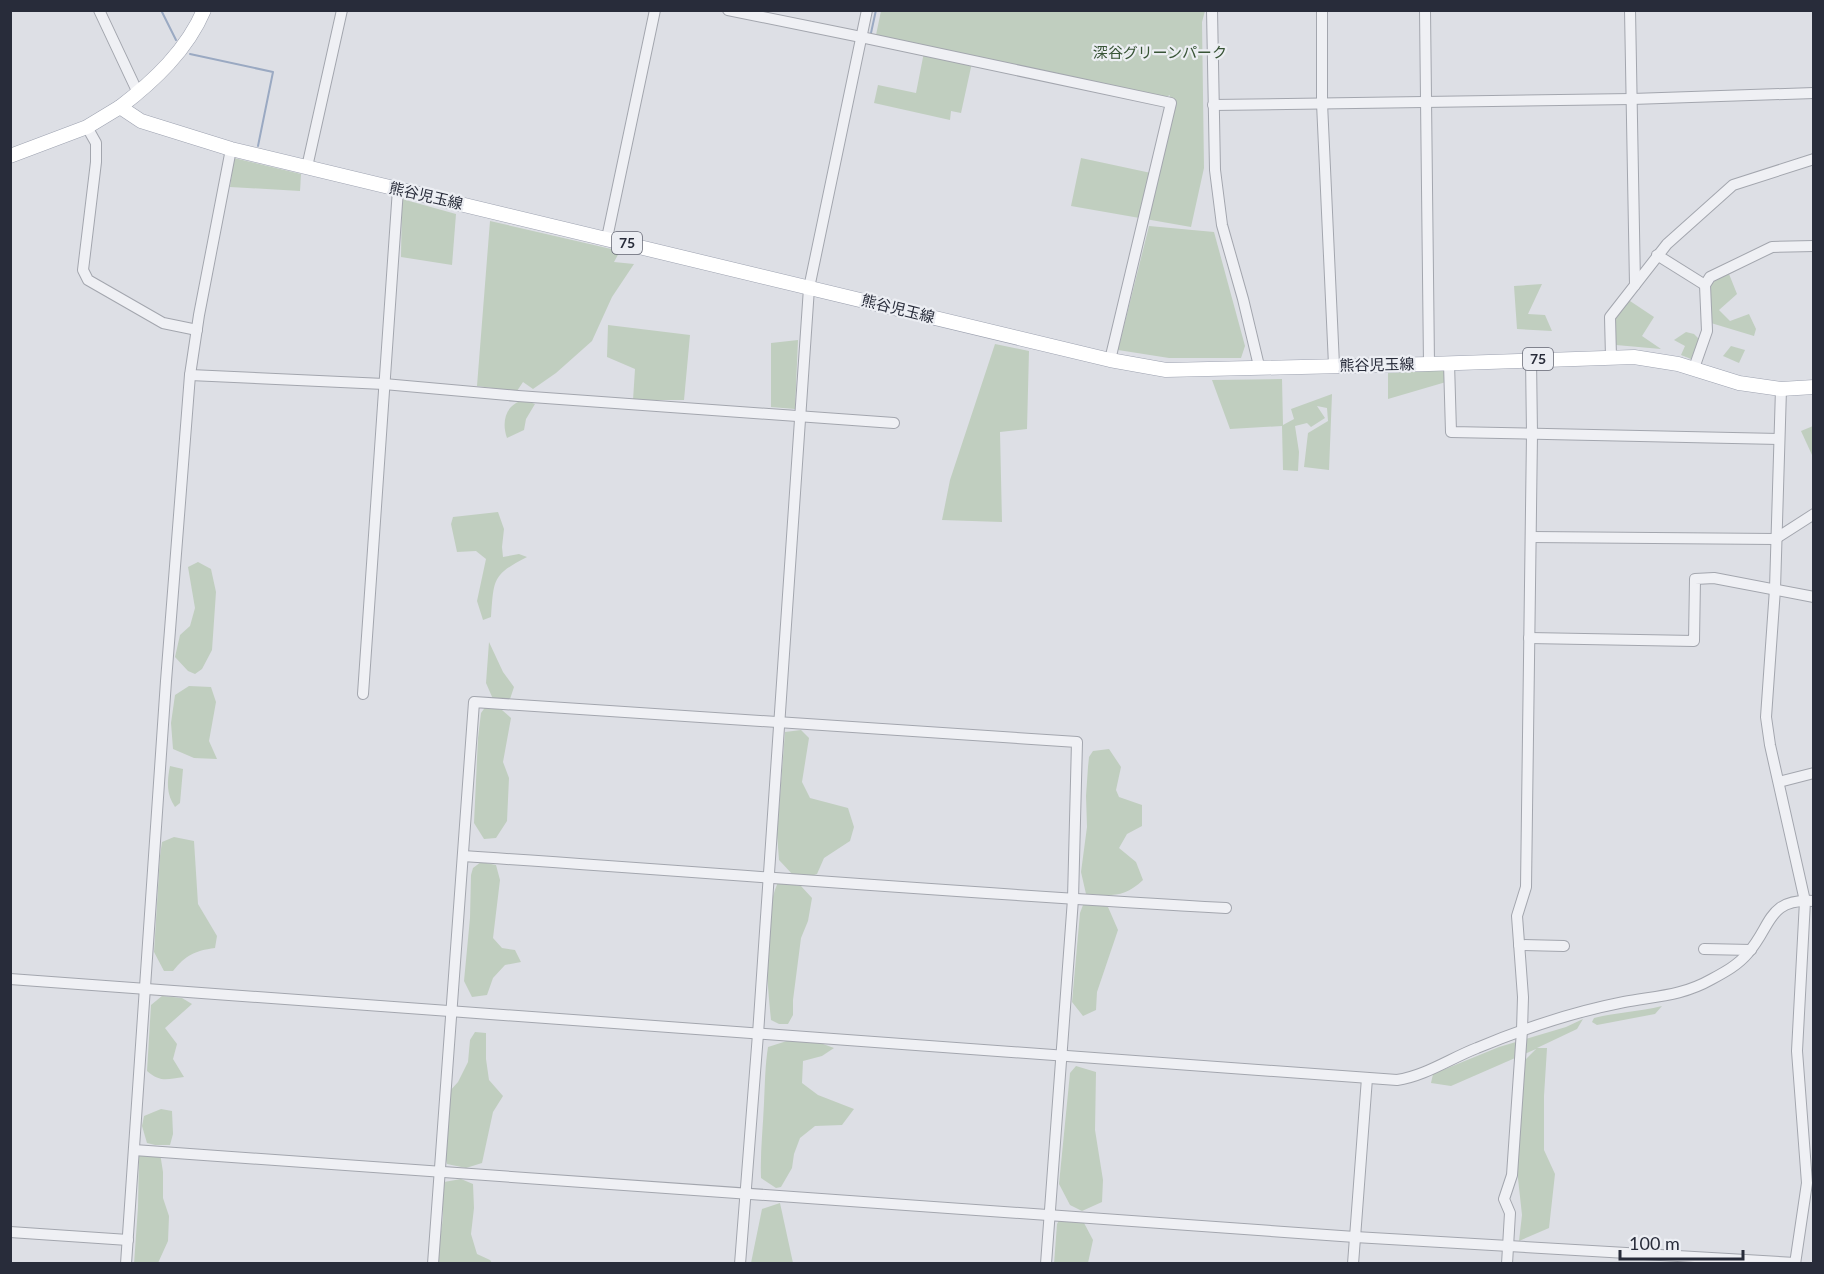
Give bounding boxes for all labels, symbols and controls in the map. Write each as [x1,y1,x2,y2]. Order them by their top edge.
park label: 深谷グリーンパーク [1093,43,1227,61]
street label: 熊谷児玉線 [388,178,465,212]
road number: 75 [612,232,642,254]
street label: 熊谷児玉線 [860,290,937,326]
road number: 75 [1523,348,1553,370]
street label: 熊谷児玉線 [1339,354,1415,374]
scale bar [1620,1223,1743,1261]
text: 100 m [1629,1232,1680,1254]

